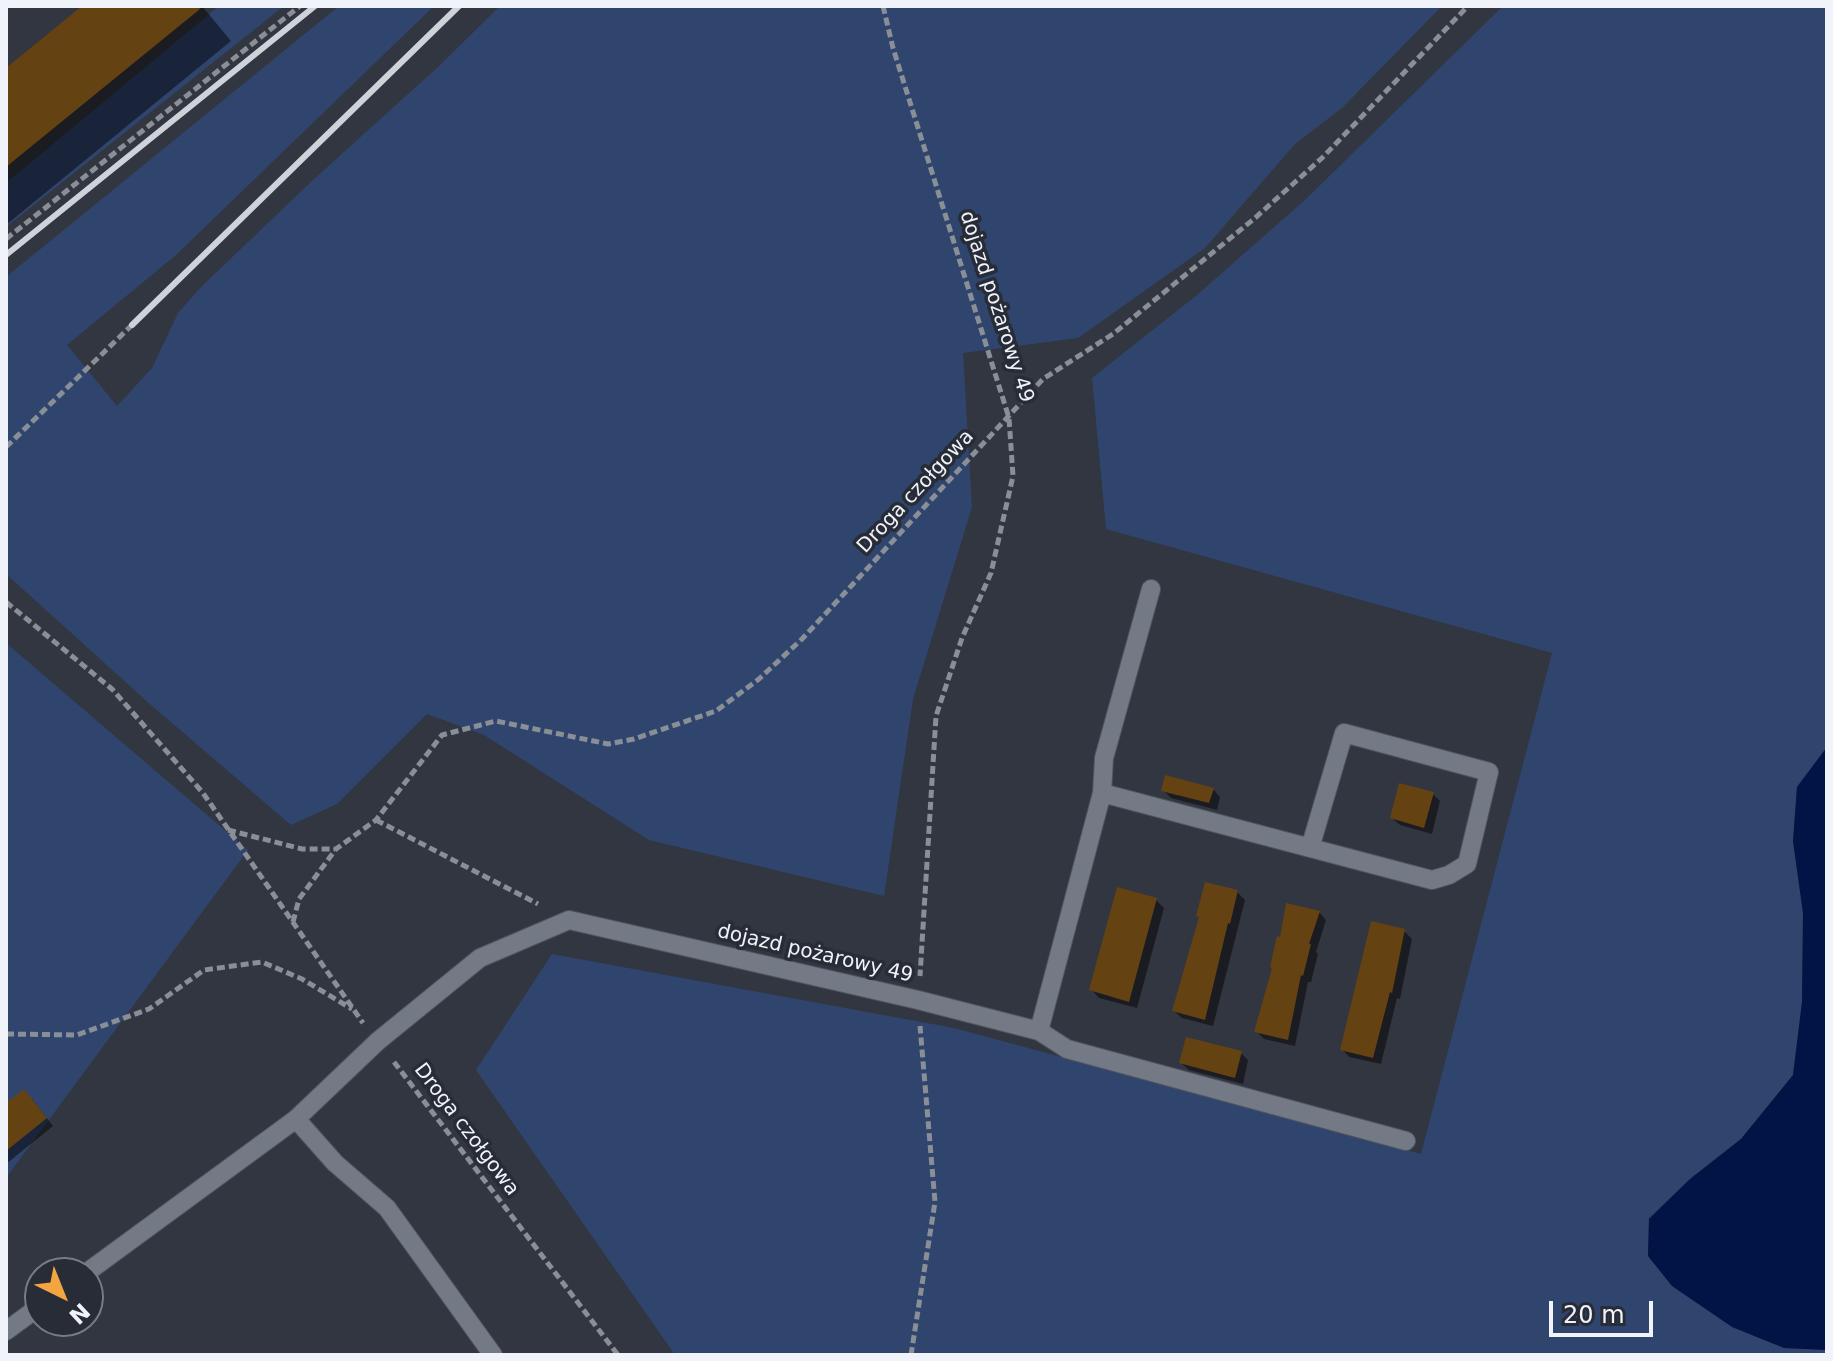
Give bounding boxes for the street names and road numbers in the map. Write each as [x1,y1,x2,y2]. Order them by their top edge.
street label: dojazd pożarowy 49 [954,208,1038,406]
street label: Droga czołgowa [853,425,979,559]
street label: dojazd pożarowy 49 [715,920,915,988]
street label: Droga czołgowa [408,1059,524,1201]

